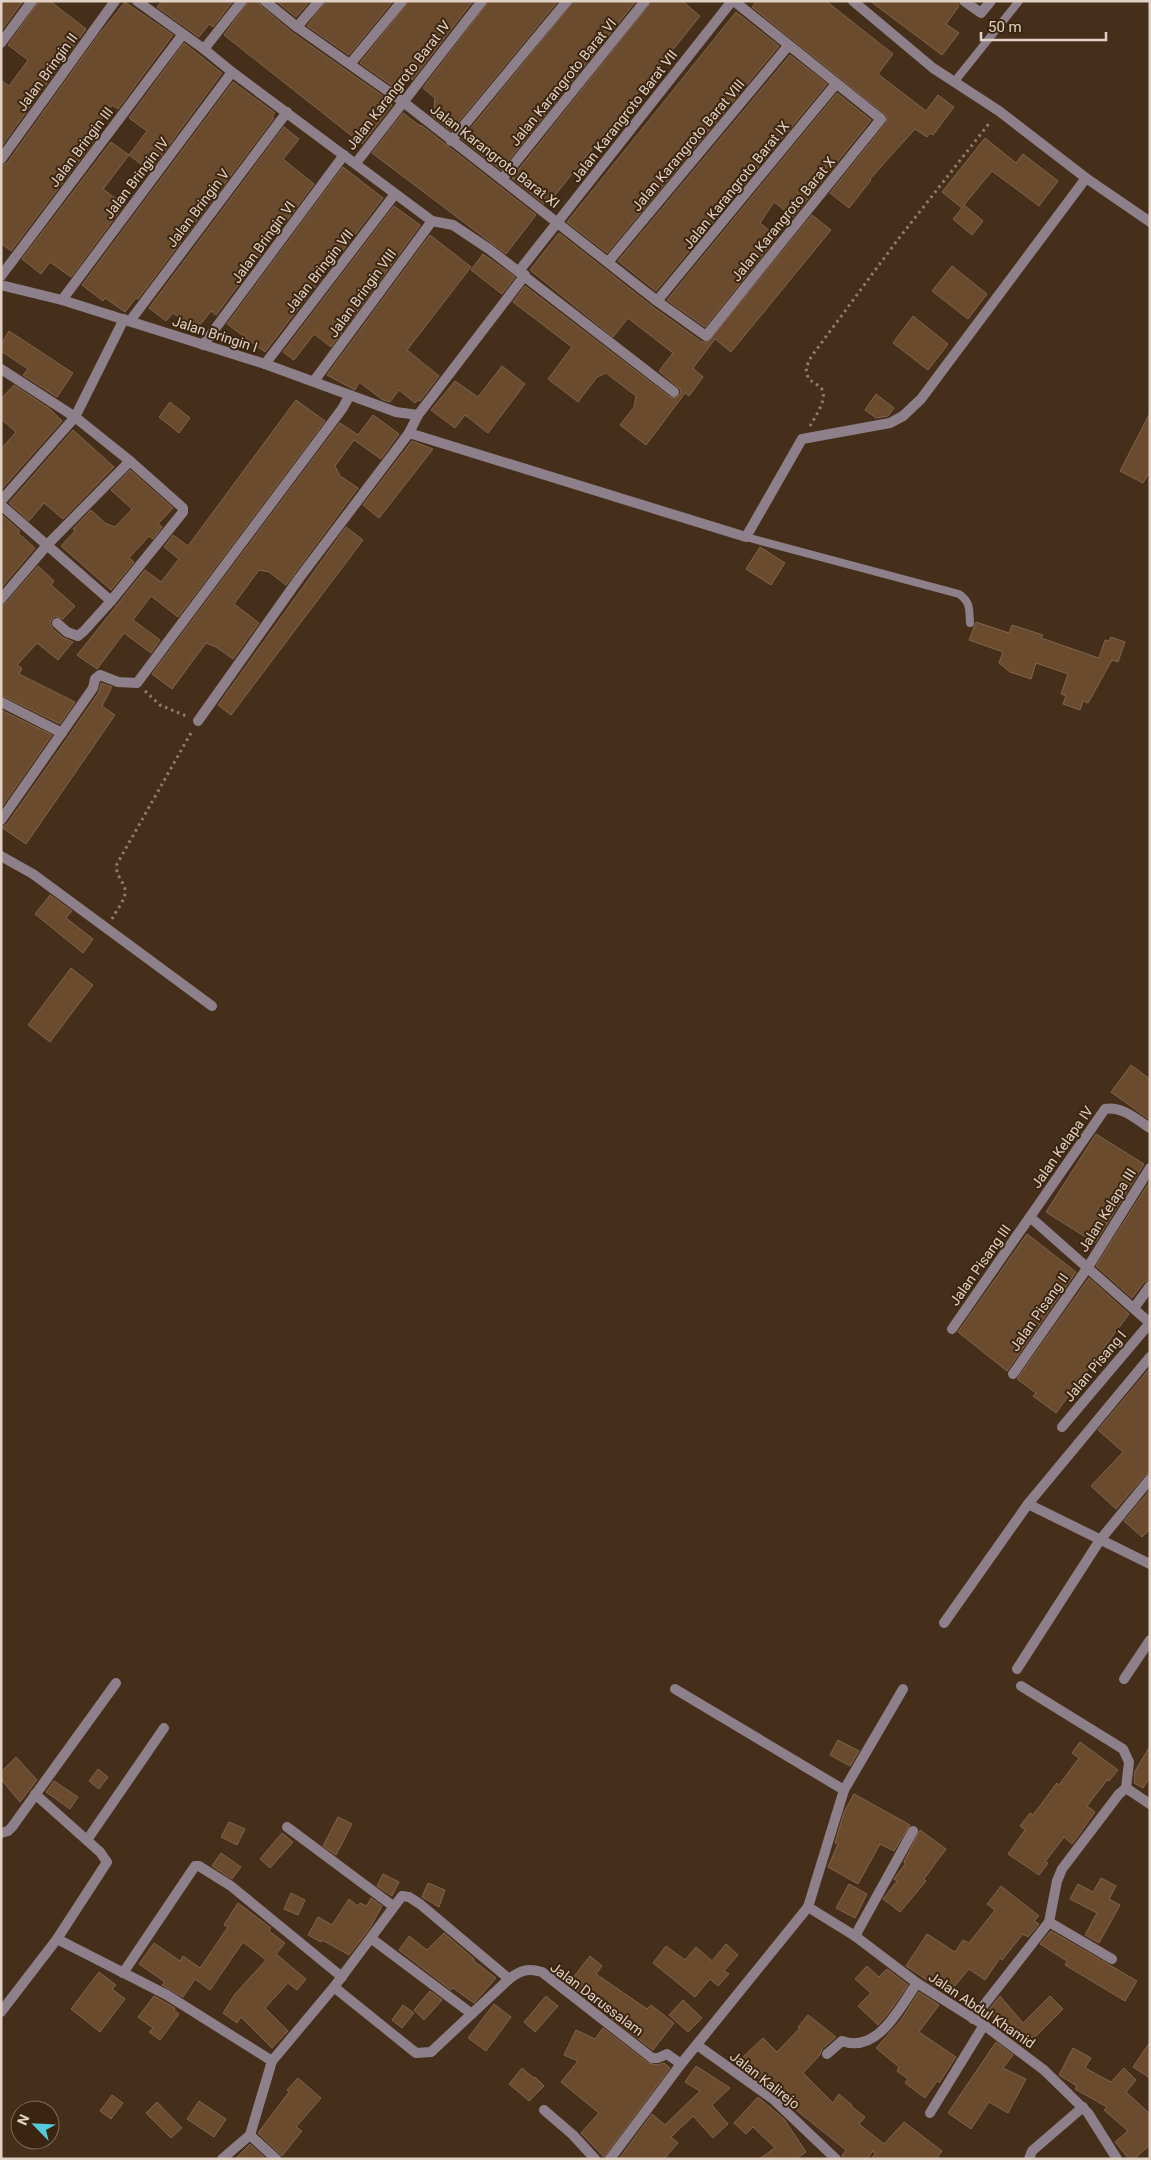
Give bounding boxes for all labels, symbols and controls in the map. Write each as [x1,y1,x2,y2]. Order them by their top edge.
scale bar [981,10,1106,42]
street label: Jalan Karangroto Barat VI [507,15,619,149]
street label: Jalan Karangroto Barat IV [343,17,453,153]
text: 50 m [988,18,1022,36]
street label: Jalan Bringin II [13,30,81,114]
street label: Jalan Karangroto Barat VII [567,47,681,185]
street label: Jalan Karangroto Barat VIII [628,76,748,214]
street label: Jalan Karangroto Barat XI [427,101,563,211]
street label: Jalan Bringin III [46,104,116,190]
street label: Jalan Karangroto Barat IX [680,118,792,252]
street label: Jalan Bringin IV [100,134,172,222]
street label: Jalan Karangroto Barat X [728,153,838,284]
street label: Jalan Bringin V [163,166,233,250]
street label: Jalan Bringin VI [228,198,298,286]
street label: Jalan Bringin VII [282,226,356,316]
street label: Jalan Bringin VIII [325,246,399,340]
street label: Jalan Bringin I [170,313,260,355]
street label: Jalan Kelapa IV [1028,1103,1096,1191]
street label: Jalan Kelapa III [1075,1165,1139,1255]
street label: Jalan Pisang III [946,1221,1014,1309]
street label: Jalan Pisang II [1006,1270,1072,1354]
street label: Jalan Pisang I [1061,1327,1129,1405]
street label: Jalan Darussalam [547,1959,647,2039]
street label: Jalan Abdul Khamid [926,1968,1038,2052]
street label: Jalan Kalirejo [727,2048,803,2112]
north arrow [10,2100,60,2150]
text: N [14,2112,32,2127]

